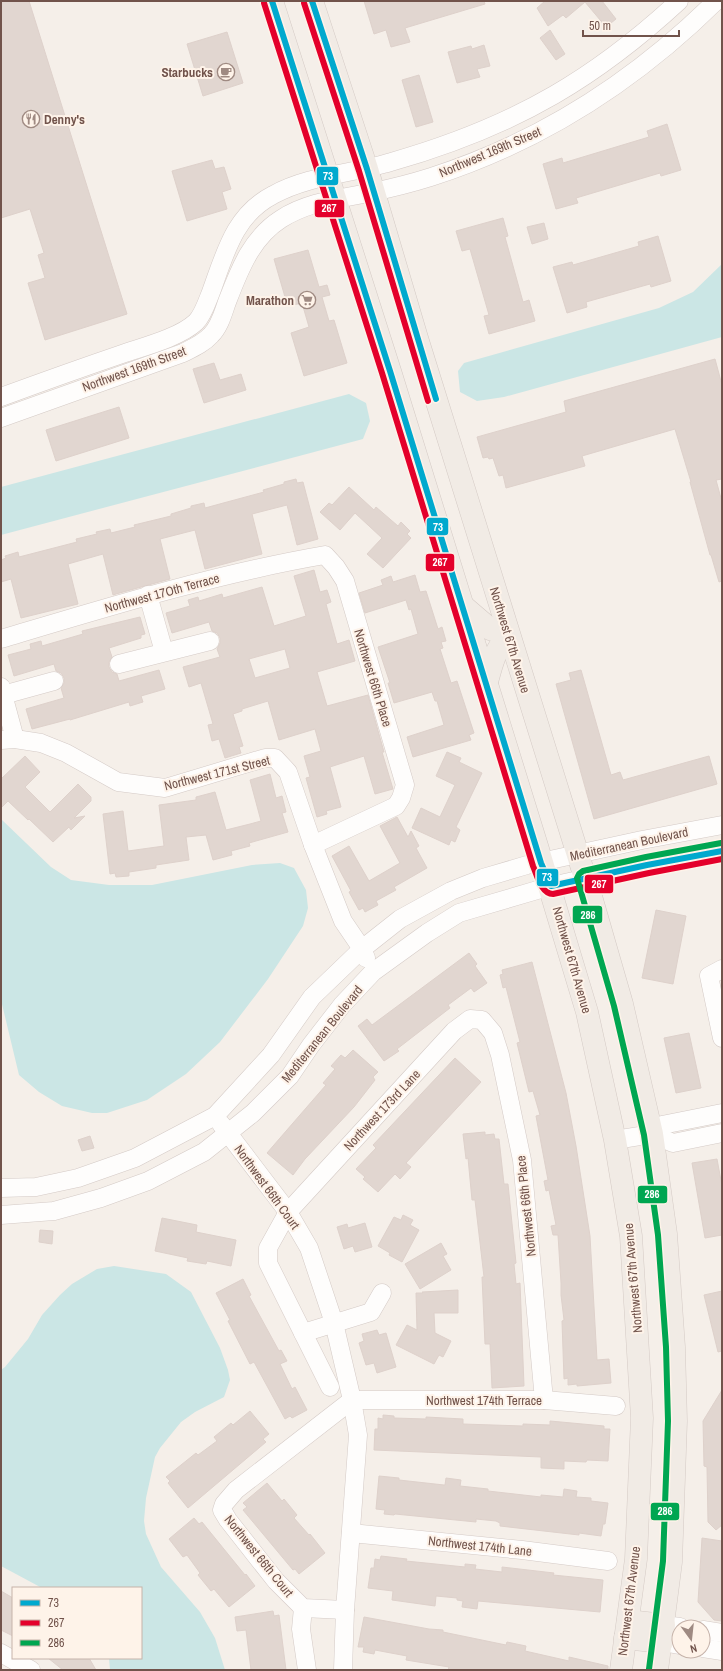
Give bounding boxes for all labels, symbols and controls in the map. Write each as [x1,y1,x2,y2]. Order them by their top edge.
scale bar [583,12,679,38]
text: 50 m [589,18,611,34]
cafe icon: Starbucks [216,62,236,82]
place label: Starbucks [161,64,213,81]
restaurant icon: Denny's [21,109,41,129]
place label: Denny's [44,111,85,128]
street label: Northwest 169th Street [436,123,544,181]
line badge: 73 [316,166,339,186]
text: 73 [323,169,333,183]
line badge: 267 [314,199,345,218]
text: 267 [321,201,337,215]
supermarket icon: Marathon [297,290,317,310]
place label: Marathon [246,292,294,309]
street label: Northwest 169th Street [80,342,188,396]
line badge: 73 [426,517,449,536]
text: 73 [433,520,443,534]
line badge: 267 [425,553,455,572]
text: 267 [432,555,448,569]
street label: Northwest 17Oth Terrace [103,569,221,617]
street label: Northwest 67th Avenue [486,585,534,695]
street label: Northwest 66th Place [350,627,396,729]
street label: Northwest 171st Street [162,752,272,794]
street label: Mediterranean Boulevard [568,823,690,865]
line badge: 73 [536,868,559,887]
text: 73 [542,870,552,884]
line badge: 267 [584,874,614,894]
text: 267 [591,877,607,891]
street label: Northwest 67th Avenue [549,905,595,1015]
line badge: 286 [572,905,603,924]
text: 286 [580,908,596,922]
street label: Mediterranean Boulevard [278,982,366,1086]
street label: Northwest 173rd Lane [340,1066,424,1154]
street label: Northwest 66th Court [231,1141,303,1233]
street label: Northwest 66th Place [512,1155,540,1257]
line badge: 286 [637,1185,668,1204]
text: 286 [644,1187,660,1201]
street label: Northwest 67th Avenue [620,1222,646,1334]
street label: Northwest 174th Terrace [426,1392,542,1409]
line badge: 286 [650,1502,680,1521]
text: 286 [657,1504,673,1518]
street label: Northwest 66th Court [221,1512,297,1601]
street label: Northwest 174th Lane [427,1532,533,1560]
street label: Northwest 67th Avenue [614,1545,644,1657]
legend [12,1587,142,1659]
text: 73 [48,1595,59,1611]
text: 267 [48,1615,65,1631]
north arrow [671,1619,711,1659]
text: 286 [48,1635,64,1651]
text: N [689,1641,699,1656]

